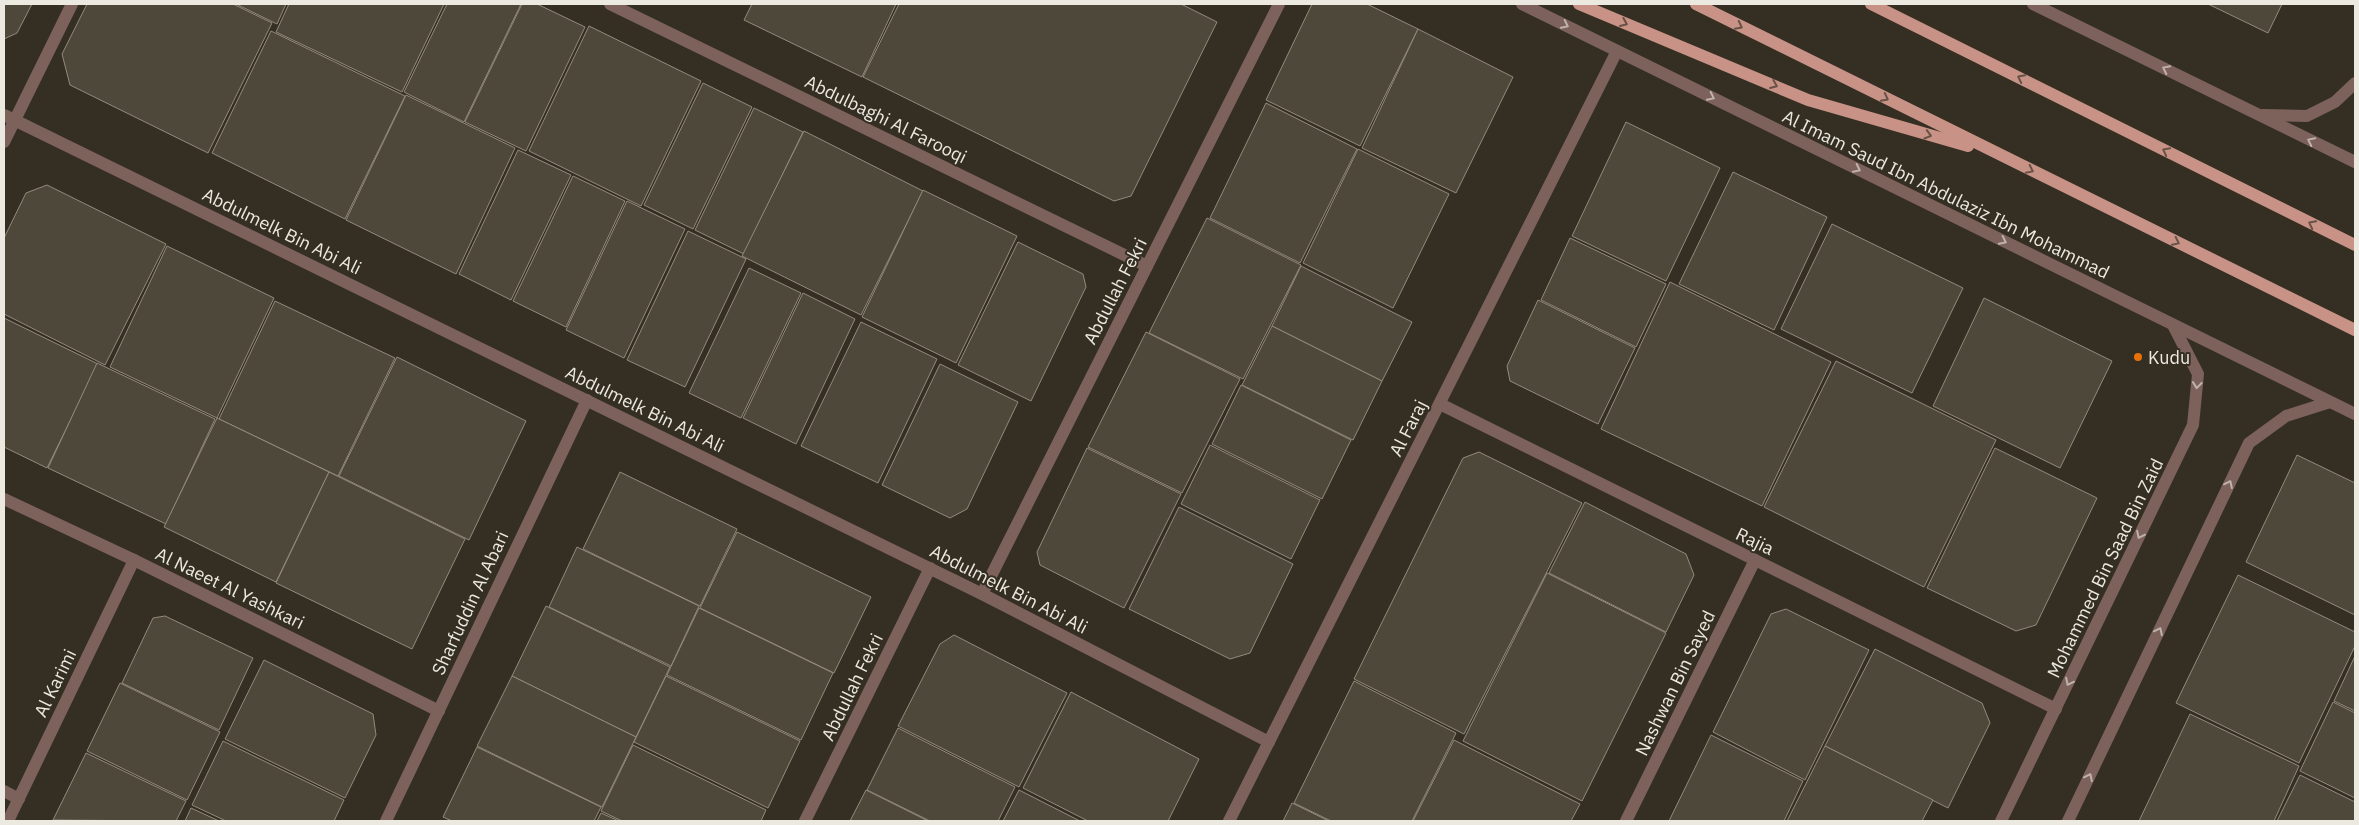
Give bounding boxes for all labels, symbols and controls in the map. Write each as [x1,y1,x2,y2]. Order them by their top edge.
one-way arrow [1619,16,1628,27]
one-way arrow [1560,19,1569,29]
one-way arrow [1734,19,1743,30]
one-way arrow [2162,65,2171,75]
street label: Abdulbaghi Al Farooqi [801,70,971,168]
one-way arrow [2017,74,2026,84]
one-way arrow [1769,79,1778,90]
one-way arrow [1706,91,1715,101]
one-way arrow [1879,92,1888,102]
street label: Al Imam Saud Ibn Abdulaziz Ibn Mohammad [1779,105,2113,283]
one-way arrow [1924,129,1932,139]
one-way arrow [2308,137,2317,147]
one-way arrow [2162,147,2171,157]
one-way arrow [1852,163,1861,173]
one-way arrow [2025,164,2034,175]
street label: Abdulmelk Bin Abi Ali [199,182,365,280]
one-way arrow [2308,220,2317,230]
street label: Abdullah Fekri [1078,234,1152,348]
one-way arrow [1997,235,2006,245]
one-way arrow [2171,236,2180,246]
place label: Kudu [2148,346,2190,369]
marker: Kudu [2132,351,2144,363]
street label: Abdulmelk Bin Abi Ali [562,360,728,458]
one-way arrow [2192,381,2203,389]
street label: Al Faraj [1384,396,1432,460]
street label: Mohammed Bin Saad Bin Zaid [2042,454,2168,682]
one-way arrow [2223,480,2234,489]
street label: Rajia [1732,522,1778,560]
street label: Sharfuddin Al Abari [427,527,513,679]
one-way arrow [2136,530,2146,539]
street label: Abdulmelk Bin Abi Ali [926,539,1092,639]
street label: Al Naeet Al Yashkari [152,542,308,634]
street label: Nashwan Bin Sayed [1630,607,1720,759]
one-way arrow [2153,627,2163,636]
street label: Abdullah Fekri [816,630,888,744]
street label: Al Karimi [29,645,81,721]
one-way arrow [2065,676,2075,685]
one-way arrow [2083,773,2093,782]

